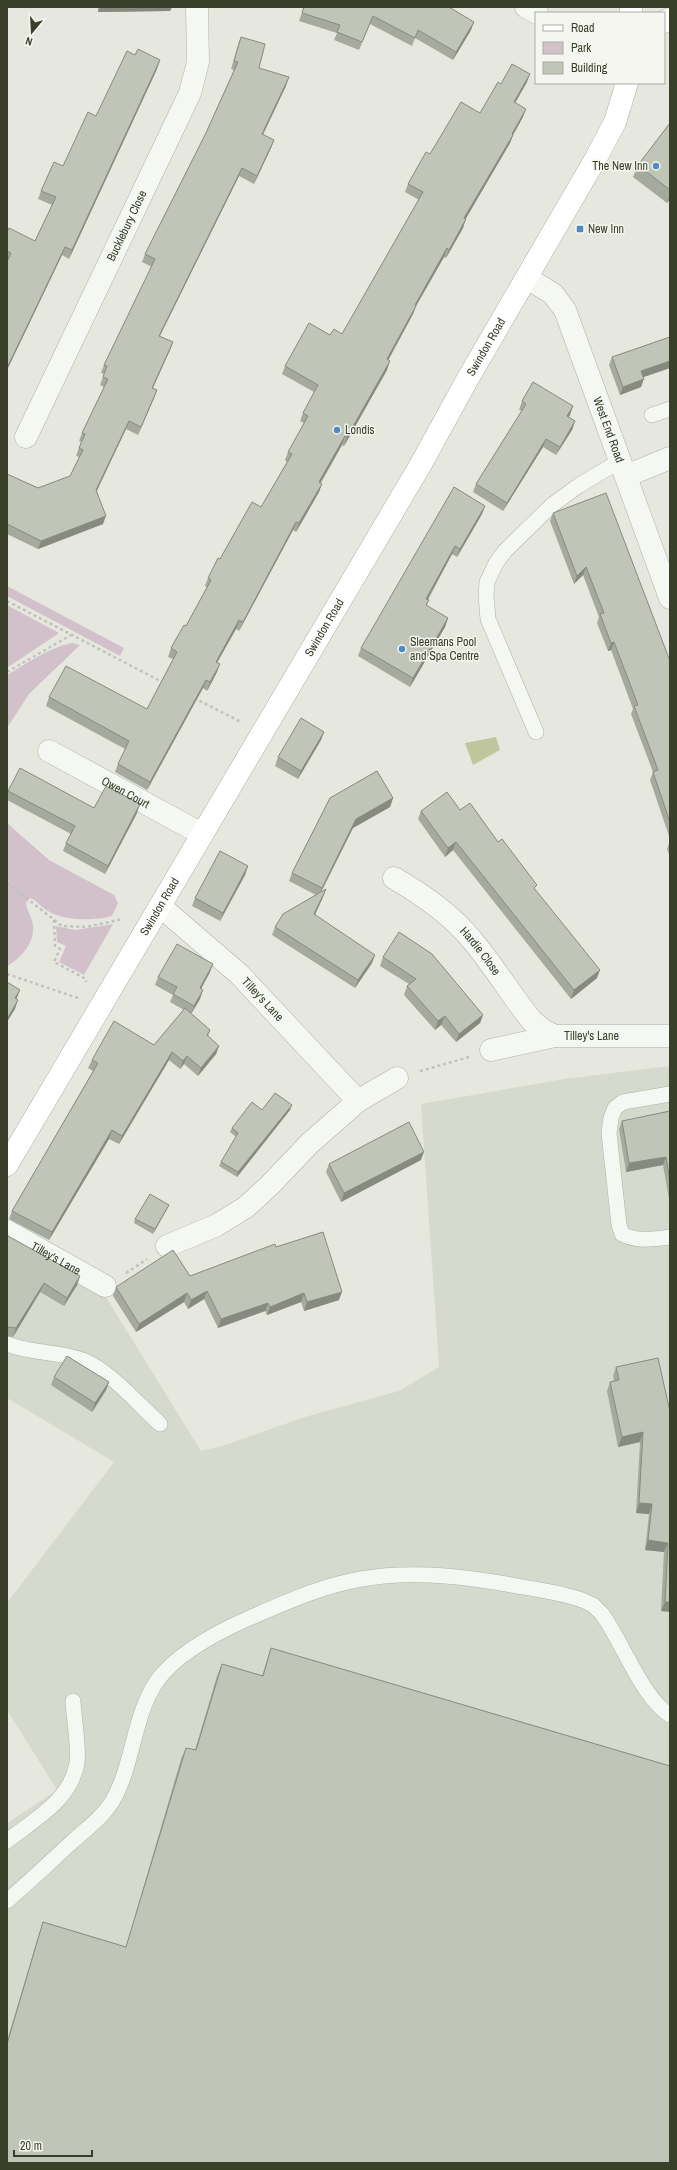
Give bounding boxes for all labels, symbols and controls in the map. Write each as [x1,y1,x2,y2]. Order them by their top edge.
north arrow [12,12,52,52]
legend [535,12,665,84]
text: Road [571,20,595,36]
text: N [24,34,34,49]
text: Park [571,40,591,56]
text: Building [571,60,608,76]
place label: The New Inn [592,158,648,174]
marker: The New Inn [651,161,661,171]
street label: Bucklebury Close [103,188,150,264]
place label: New Inn [588,221,624,237]
marker: New Inn [575,224,585,234]
street label: Swindon Road [463,315,509,379]
street label: West End Road [589,395,628,465]
place label: Londis [345,422,375,438]
marker: Londis [332,425,342,435]
street label: Swindon Road [301,596,348,660]
place label: Sleemans Pool and Spa Centre [410,634,479,664]
marker: Sleemans Pool and Spa Centre [397,644,407,654]
street label: Owen Court [99,773,153,812]
street label: Swindon Road [136,875,183,939]
street label: Hardie Close [456,923,504,979]
street label: Tilley's Lane [238,974,287,1025]
street label: Tilley's Lane [564,1028,619,1044]
street label: Tilley's Lane [28,1238,84,1279]
scale bar [14,2132,92,2158]
text: 20 m [20,2138,42,2154]

